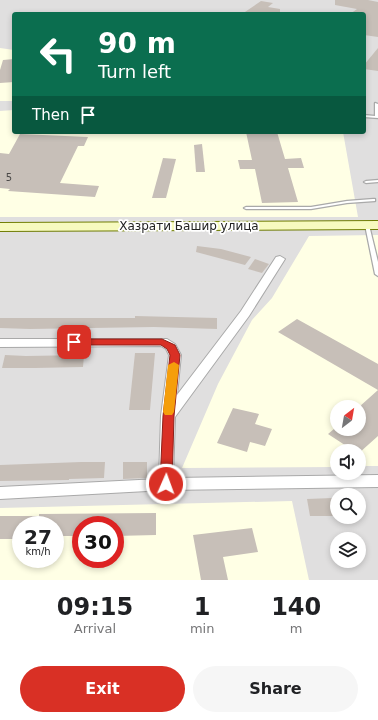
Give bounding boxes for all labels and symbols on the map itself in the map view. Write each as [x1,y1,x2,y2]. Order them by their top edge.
house number: 5 [6,172,12,183]
street label: Хазрати Башир улица [119,219,259,233]
pin [57,325,91,359]
north arrow [330,400,366,436]
position arrow [145,463,187,505]
speed limit sign: 30 [72,516,124,568]

